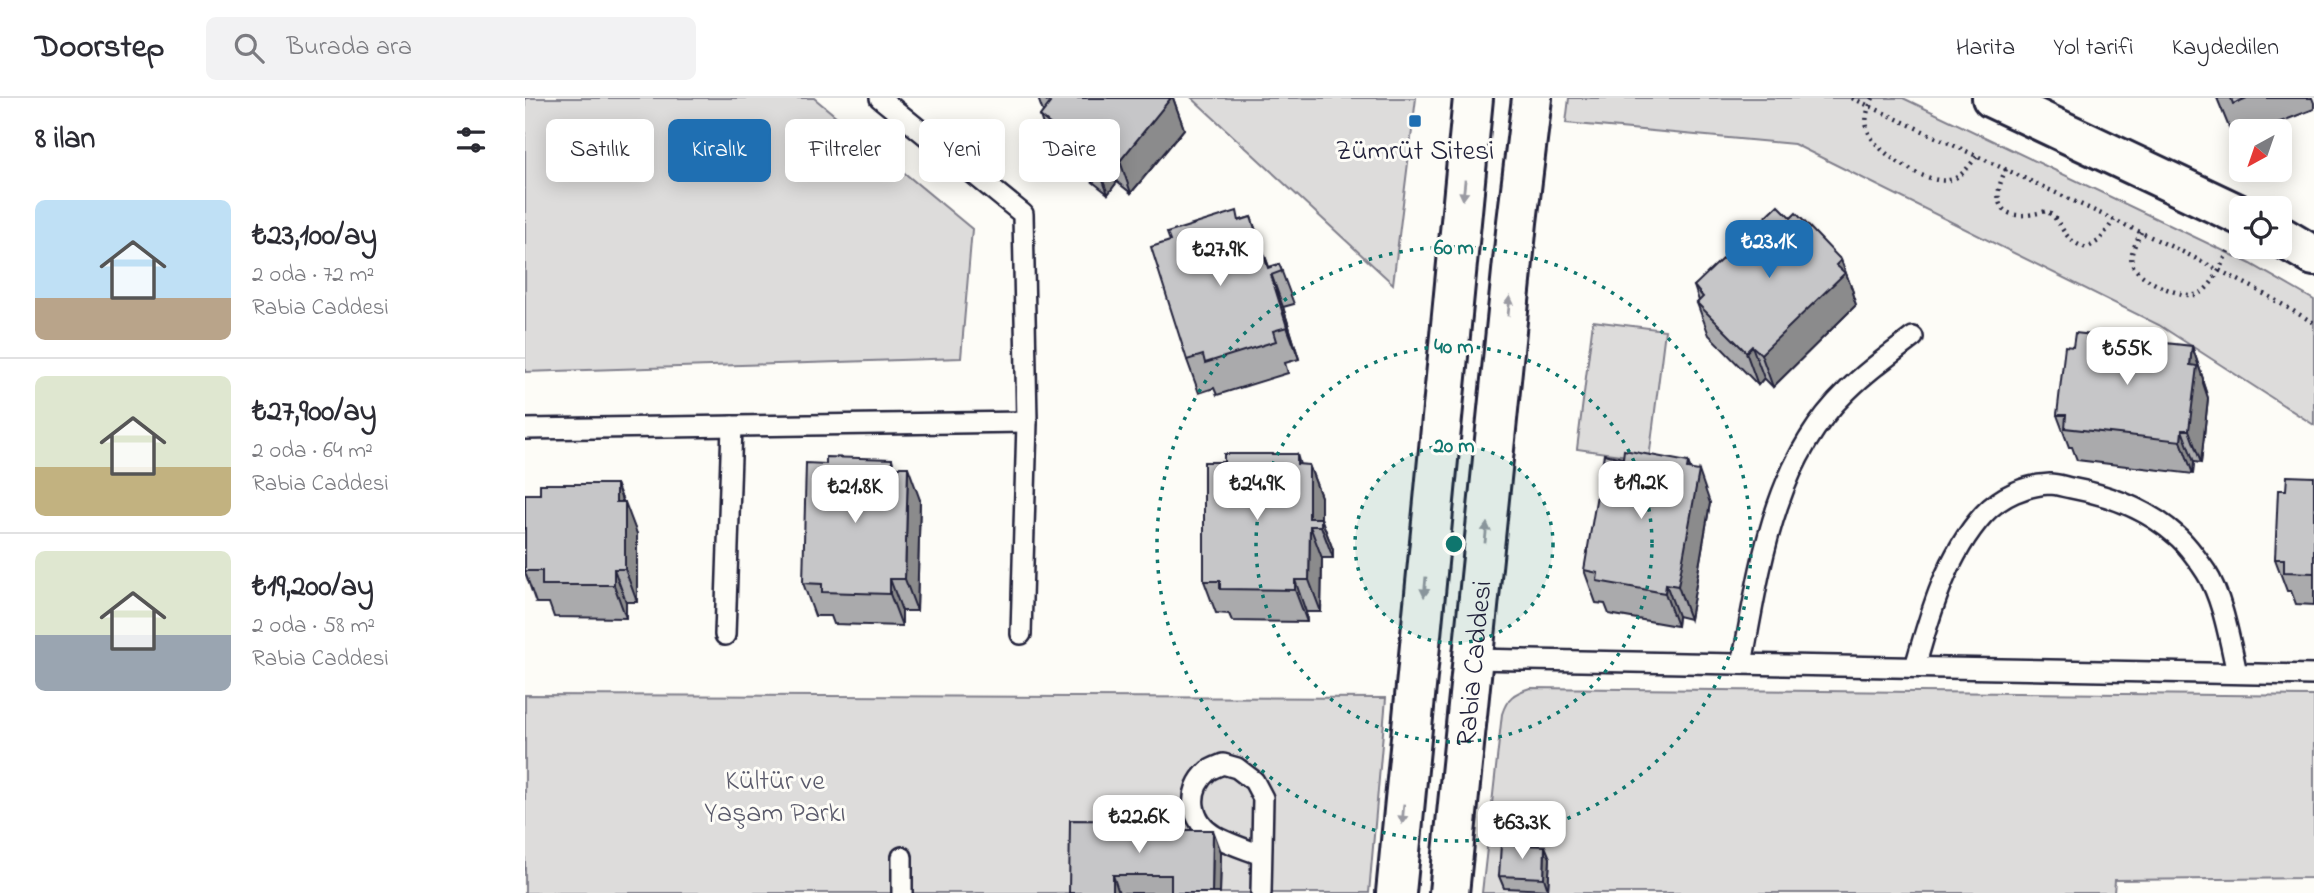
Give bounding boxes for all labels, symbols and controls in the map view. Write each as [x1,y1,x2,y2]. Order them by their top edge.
search box [206,17,696,80]
text: Doorstep [35,24,164,72]
icon: search [230,29,268,67]
text: Burada ara [286,29,412,67]
text: Harita [1956,31,2015,66]
text: Yol tarifi [2053,31,2134,66]
text: Kaydedilen [2172,31,2279,66]
marker: Zümrüt Sitesi [1407,113,1423,129]
text: 8 ilan [35,118,95,162]
chip: Satılık [546,119,654,182]
chip: Kiralık [668,119,771,182]
chip: Filtreler [785,119,905,182]
chip: Yeni [919,119,1005,182]
chip: Daire [1019,119,1120,182]
north arrow [2229,119,2293,182]
map controls [2229,119,2292,259]
icon: filters [452,121,490,159]
place label: Zümrüt Sitesi [1336,132,1494,173]
one-way arrow [1458,179,1469,201]
button: locate [2229,196,2292,259]
text: ₺23,100/ay [252,215,377,259]
pin: ₺23.1K [1712,220,1826,280]
text: ₺23.1K [1741,226,1797,259]
icon: home [91,228,175,312]
pin: ₺27.9K [1163,228,1277,288]
text: ₺27.9K [1192,234,1248,267]
text: 60 m [1434,234,1474,264]
text: 2 oda · 72 m² [252,259,374,292]
text: Rabia Caddesi [252,292,389,325]
one-way arrow [1504,295,1515,317]
pin: ₺55K [2086,328,2168,387]
text: 40 m [1434,333,1474,363]
text: ₺55K [2103,333,2151,366]
text: ₺27,900/ay [252,391,377,435]
icon: home [91,404,175,488]
text: 20 m [1432,432,1475,462]
text: 2 oda · 64 m² [252,435,373,468]
pin: ₺24.9K [1200,462,1314,522]
pin: ₺19.2K [1584,462,1698,521]
pin: ₺21.8K [798,466,912,525]
text: ₺19.2K [1615,467,1667,500]
text: Rabia Caddesi [252,468,389,501]
text: ₺24.9K [1229,468,1285,501]
text: ₺21.8K [828,471,882,504]
one-way arrow [1481,522,1492,544]
centre of rings [1442,532,1466,556]
text: ₺19,200/ay [252,566,374,610]
one-way arrow [1419,577,1430,599]
icon: home [91,579,175,663]
street label: Rabia Caddesi [1447,579,1505,748]
text: 2 oda · 58 m² [252,610,375,643]
text: Rabia Caddesi [252,643,389,676]
park label: Kültür ve Yaşam Parkı [704,762,846,835]
pin: ₺22.6K [1082,796,1196,855]
text: ₺22.6K [1109,801,1169,834]
pin: ₺63.3K [1465,802,1579,861]
one-way arrow [1397,803,1408,825]
text: ₺63.3K [1494,807,1550,840]

